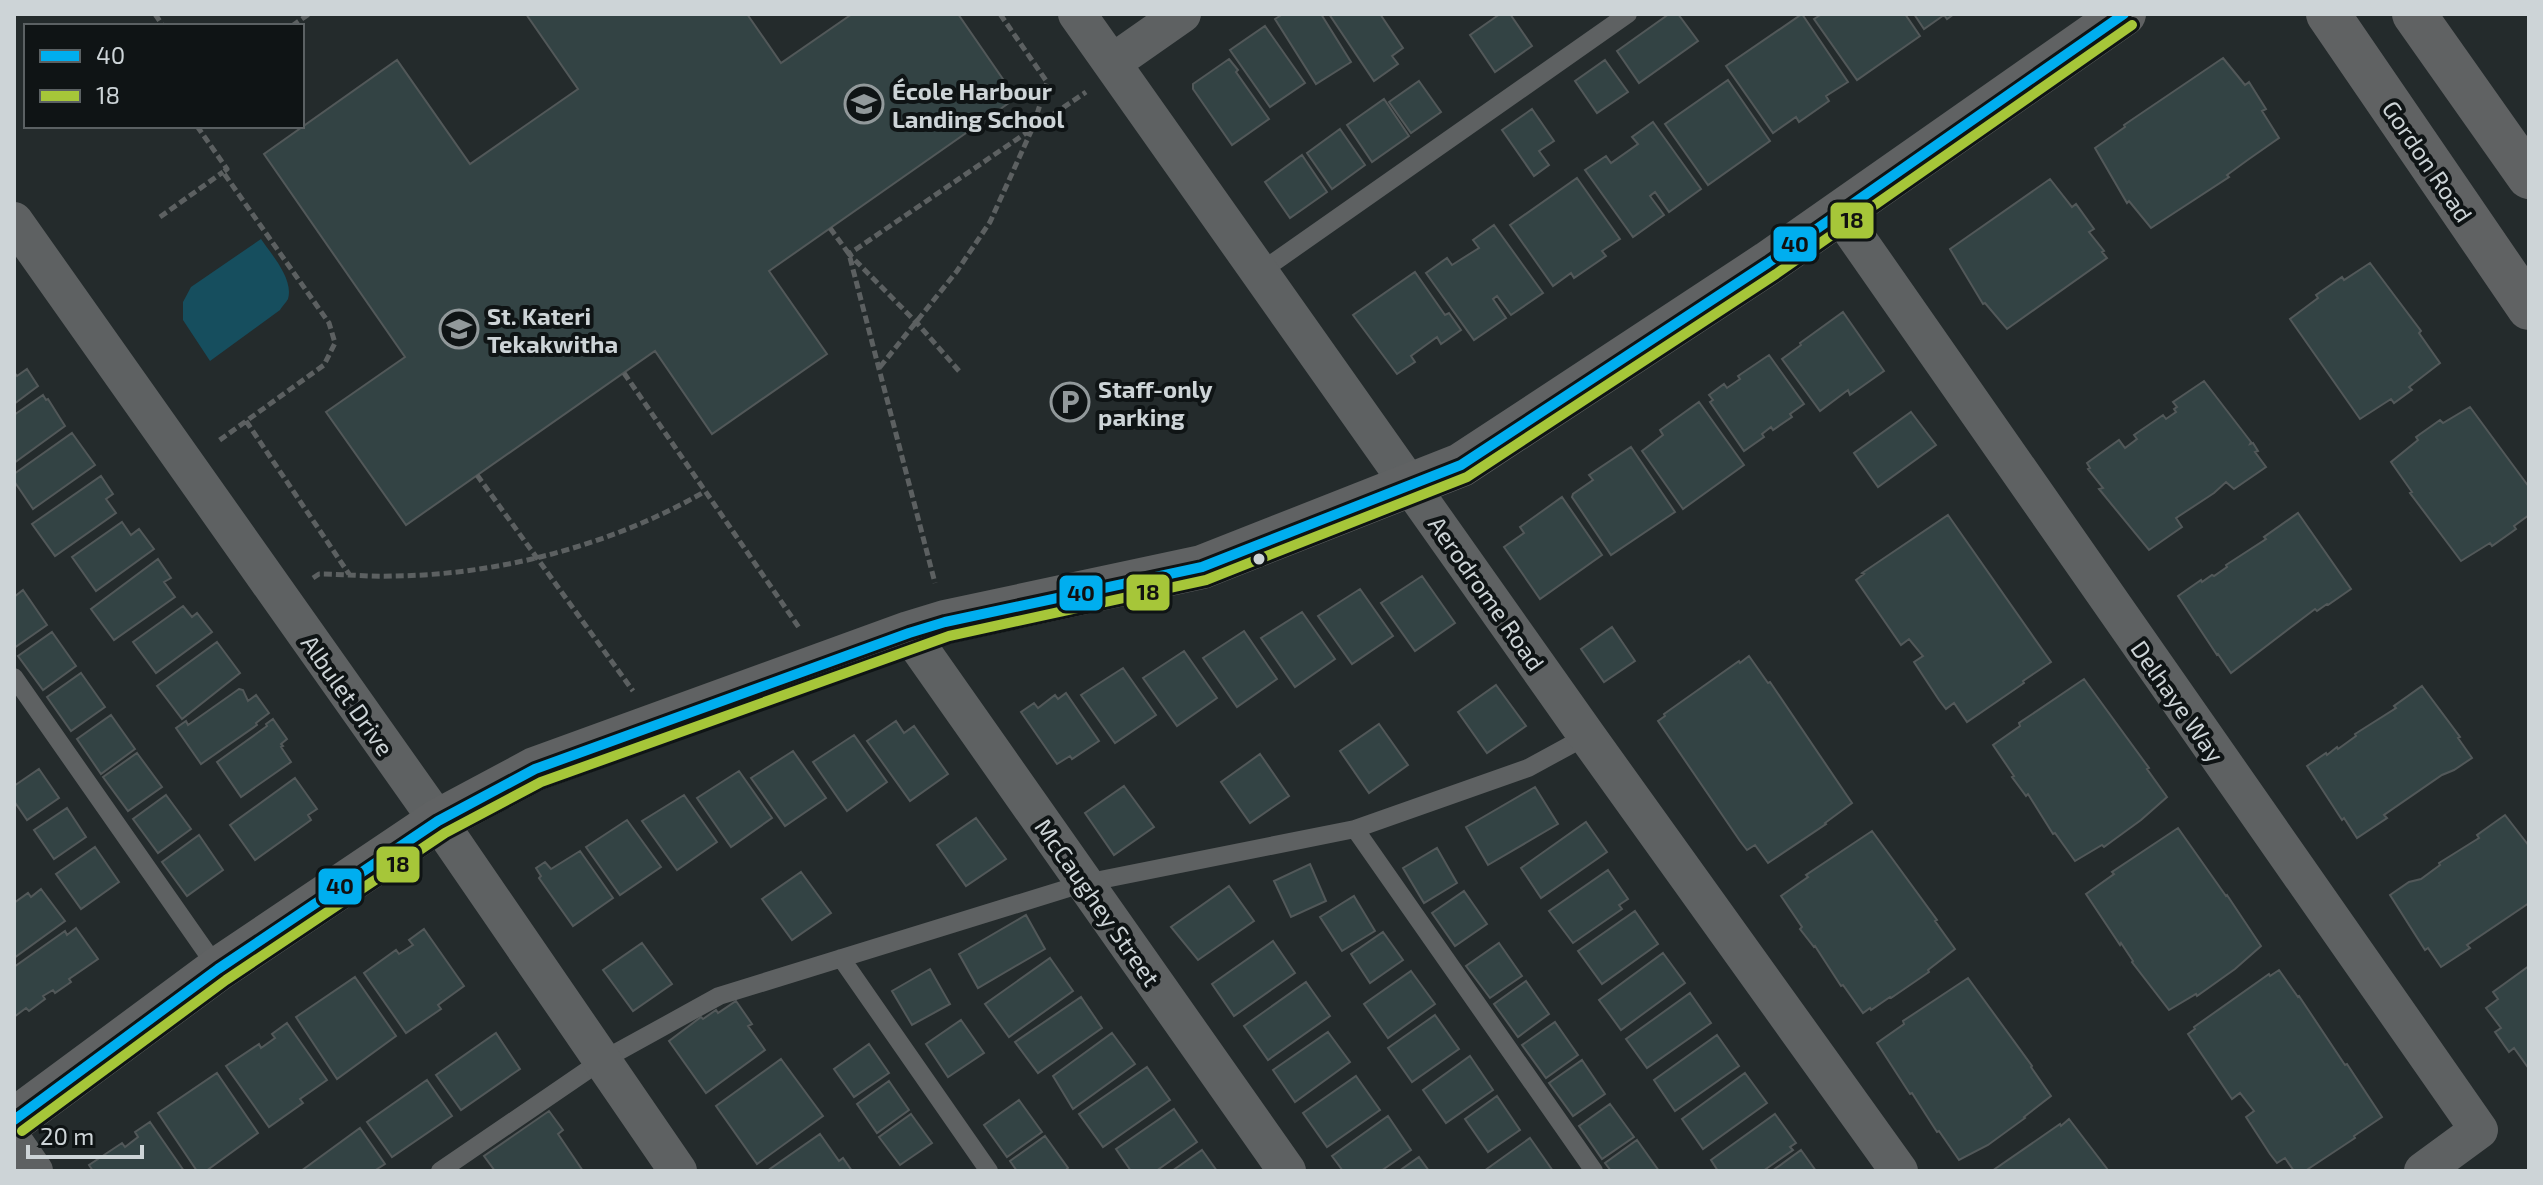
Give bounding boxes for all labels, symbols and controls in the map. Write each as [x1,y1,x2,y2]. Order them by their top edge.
legend [24,24,304,128]
text: 40 [96,40,125,69]
place label: École Harbour Landing School [892,76,1064,133]
text: 18 [96,80,120,109]
school or university icon: École Harbour Landing School [843,83,885,125]
street label: Gordon Road [2377,95,2479,227]
line badge: 18 [1829,201,1875,240]
text: 18 [1840,206,1864,232]
line badge: 40 [1772,225,1818,263]
text: 40 [1781,230,1809,256]
place label: St. Kateri Tekakwitha [487,301,618,358]
school or university icon: St. Kateri Tekakwitha [438,308,480,350]
place label: Staff-only parking [1098,374,1213,431]
parking icon: Staff-only parking [1049,381,1091,423]
street label: Aerodrome Road [1423,510,1551,676]
unlabelled marker [1251,551,1267,567]
line badge: 18 [1125,573,1171,612]
line badge: 40 [1058,574,1104,612]
text: 18 [1136,578,1160,604]
text: 40 [1067,579,1095,605]
street label: Albulet Drive [296,629,400,761]
street label: Delhaye Way [2125,635,2231,768]
street label: McCaughey Street [1029,813,1167,991]
line badge: 18 [375,845,421,884]
text: 18 [386,850,410,876]
line badge: 40 [317,867,363,906]
text: 40 [326,872,354,898]
scale bar [28,1109,142,1159]
text: 20 m [40,1121,94,1150]

